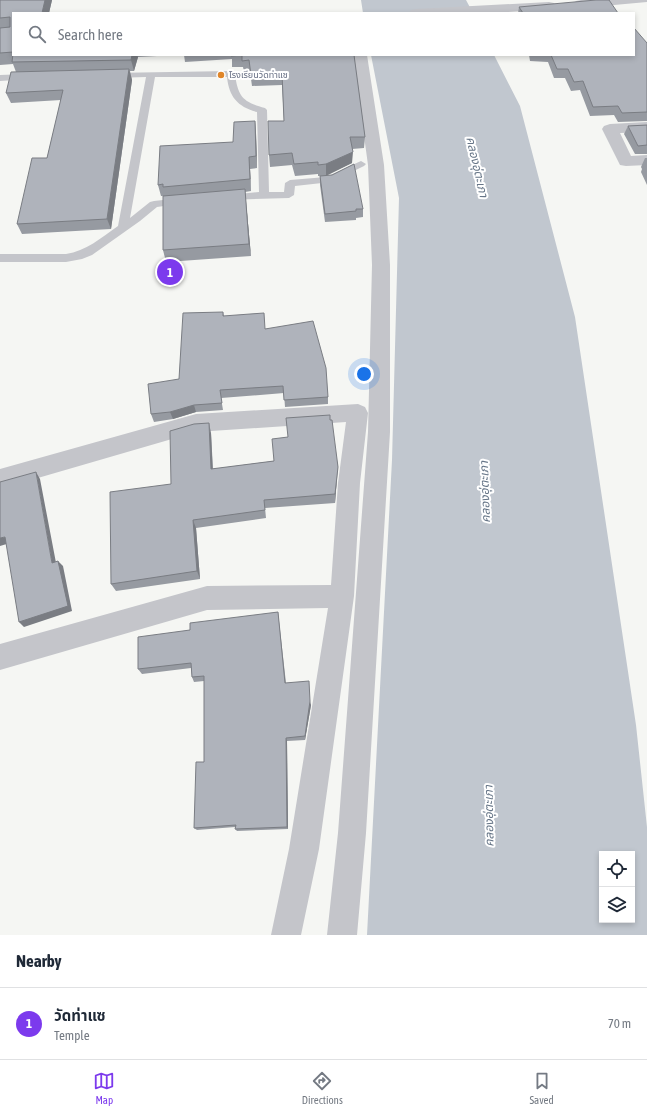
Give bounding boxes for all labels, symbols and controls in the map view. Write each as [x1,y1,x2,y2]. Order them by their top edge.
search box [12,12,635,56]
icon: search [26,23,48,45]
text: Search here [58,26,123,43]
marker: โรงเรียนวัดท่าแซ [216,70,226,80]
place label: โรงเรียนวัดท่าแซ [229,70,288,80]
water label: คลองอุ่ตะเภา [462,135,491,200]
pin: 1 [157,257,183,287]
your location [354,364,374,384]
water label: คลองอุ่ตะเภา [477,460,494,523]
water label: คลองอุ่ตะเภา [481,784,498,847]
map controls [599,851,635,923]
button: locate [599,851,635,887]
button: layers [599,887,635,923]
text: Nearby [16,951,62,971]
text: วัดท่าแซ [54,1007,106,1024]
text: 1 [26,1016,32,1031]
text: 70 m [608,1016,631,1031]
text: Temple [54,1028,90,1043]
tab: Map [93,1070,115,1106]
tab: Directions [302,1070,343,1106]
tab: Saved [529,1070,554,1106]

